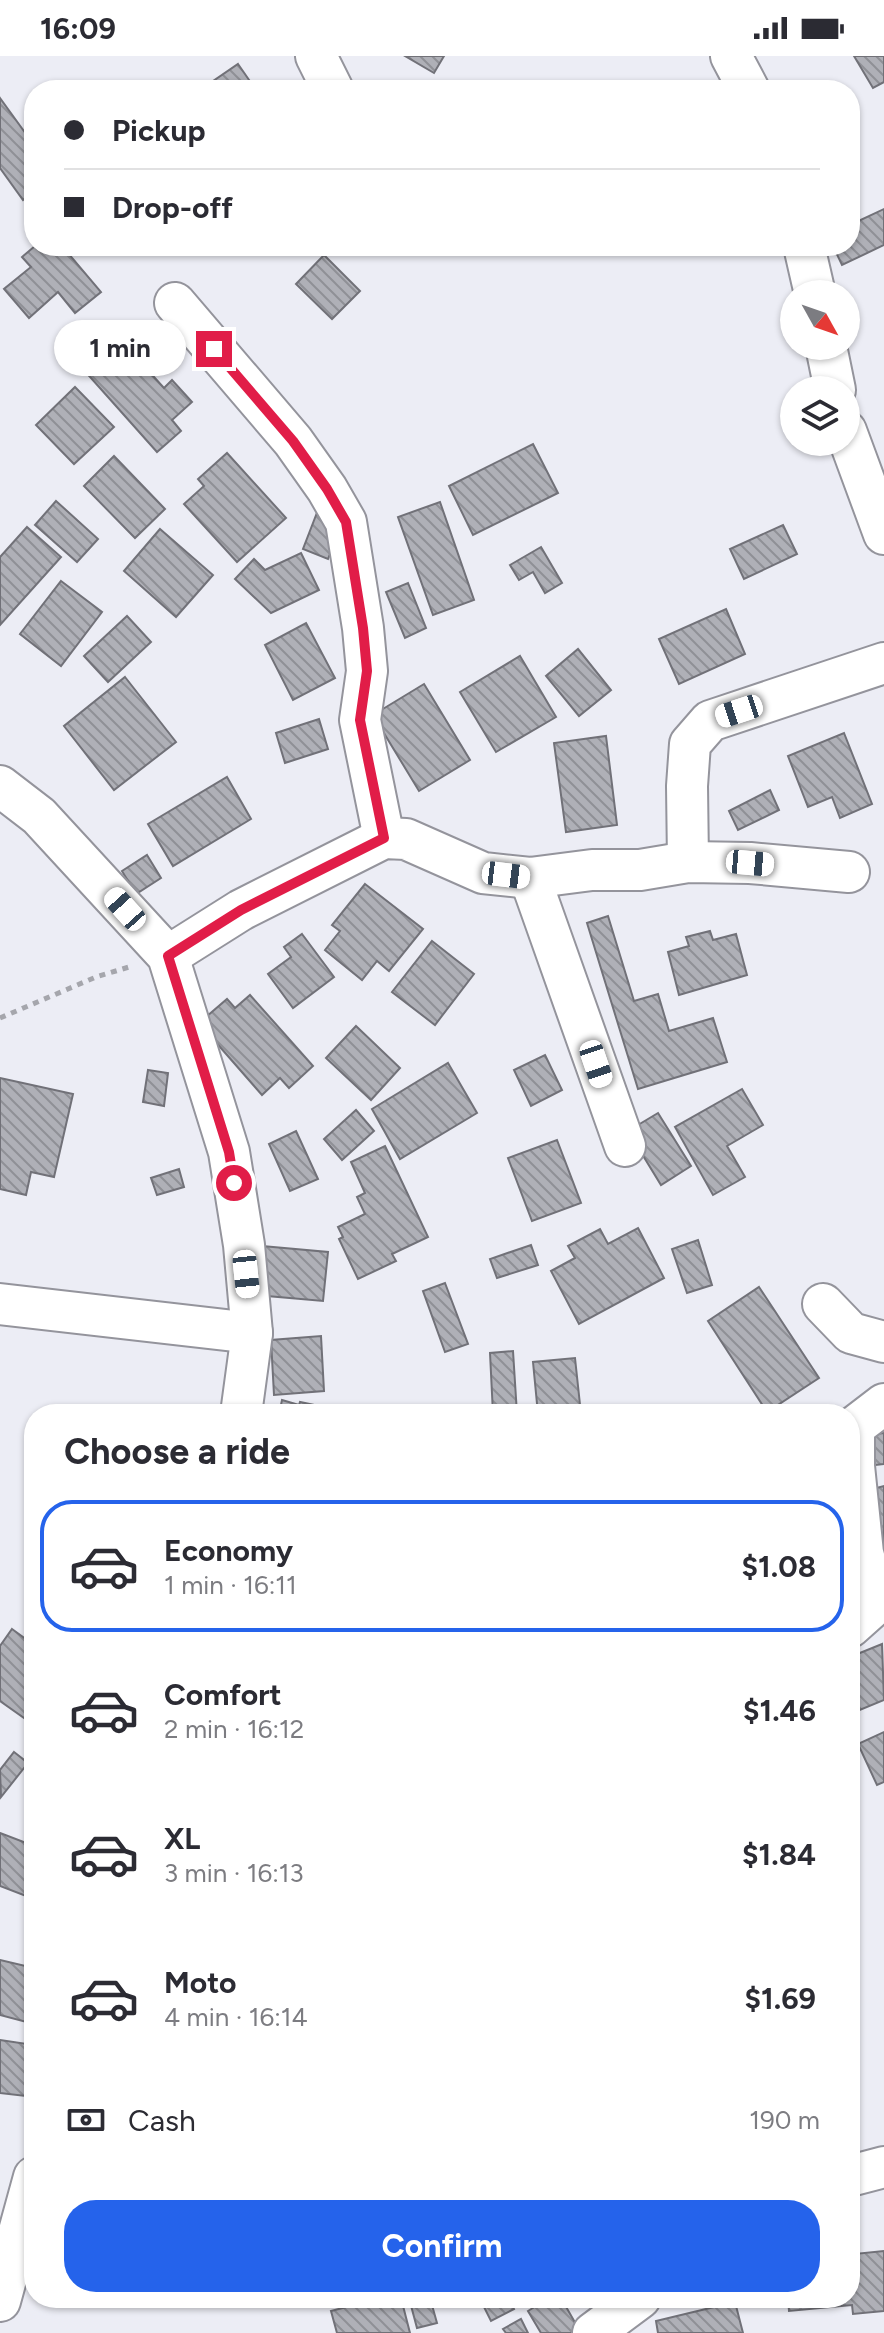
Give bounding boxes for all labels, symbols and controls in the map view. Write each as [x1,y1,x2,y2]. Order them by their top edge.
text: 16:09 [40,10,116,47]
text: Pickup [112,112,206,149]
text: Drop-off [112,189,233,226]
north arrow [780,280,860,360]
map controls [780,280,860,456]
callout: 1 min [54,321,186,377]
route end [196,331,232,367]
text: 1 min [89,332,151,364]
button: layers [780,376,860,456]
car [712,692,766,730]
car [725,849,775,877]
car [481,860,531,890]
car [100,883,150,935]
car [577,1037,615,1091]
route start [216,1165,252,1201]
car [232,1249,260,1299]
text: Choose a ride [64,1430,290,1473]
icon: car [68,1530,140,1602]
text: Economy [164,1532,293,1569]
text: $1.08 [741,1548,816,1585]
text: 1 min · 16:11 [164,1569,297,1601]
icon: car [68,1674,140,1746]
text: Comfort [164,1676,282,1713]
text: $1.46 [743,1692,816,1729]
text: 2 min · 16:12 [164,1713,304,1745]
icon: car [68,1818,140,1890]
text: XL [164,1820,200,1857]
text: $1.84 [742,1836,816,1873]
text: 3 min · 16:13 [164,1857,304,1889]
icon: car [68,1962,140,2034]
text: Moto [164,1964,236,2001]
text: $1.69 [744,1980,816,2017]
text: 4 min · 16:14 [164,2001,308,2033]
icon: cash [64,2098,108,2142]
text: Cash [128,2102,196,2139]
text: 190 m [749,2104,820,2136]
button: Confirm [64,2200,820,2292]

